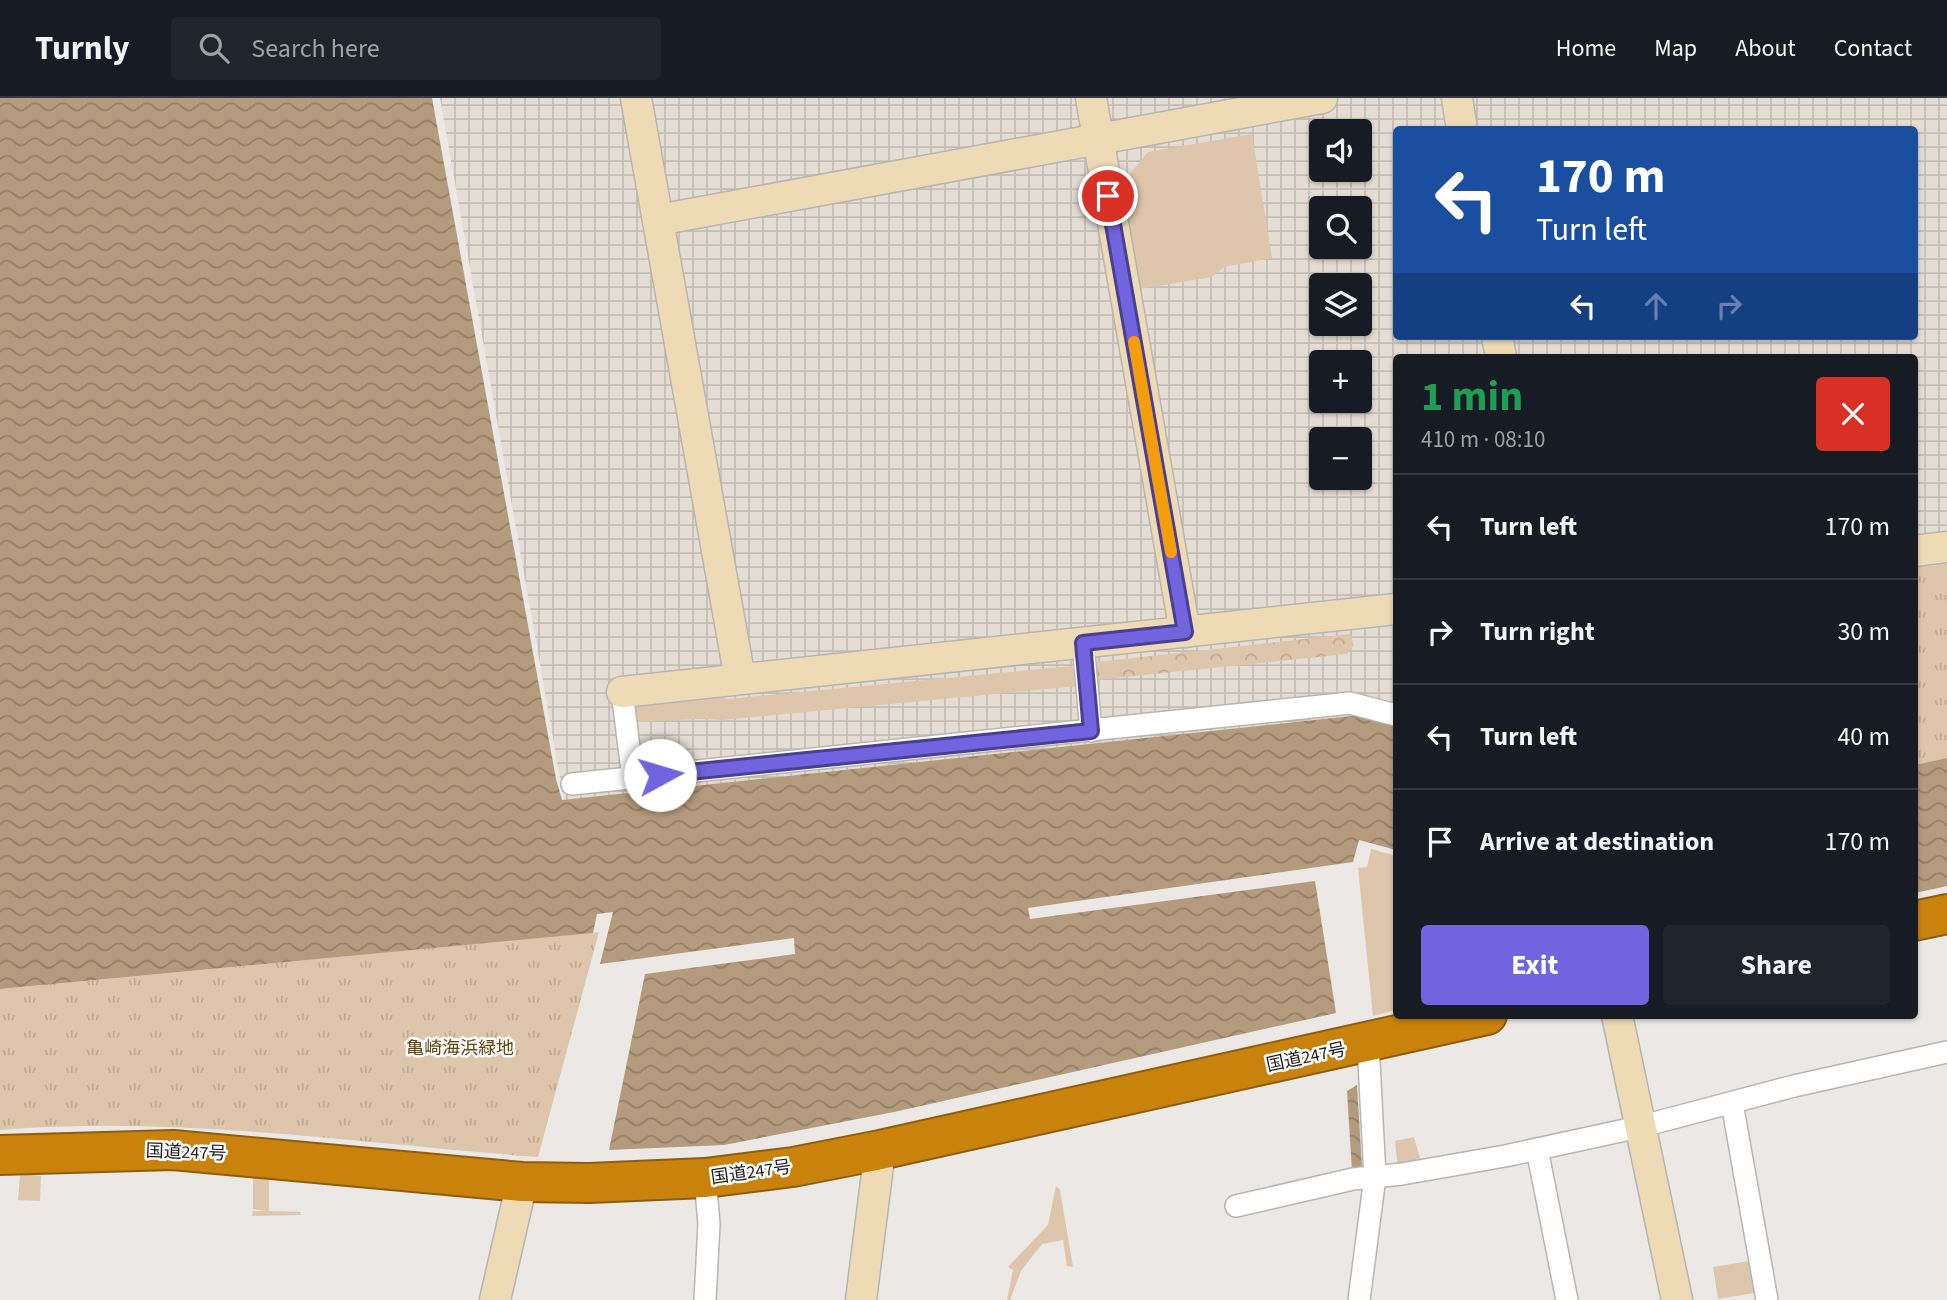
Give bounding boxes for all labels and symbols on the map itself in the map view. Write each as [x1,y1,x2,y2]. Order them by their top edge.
pin [1078,166,1138,226]
position arrow [623,738,697,812]
park label: 亀崎海浜緑地 [406,1036,514,1061]
street label: 国道247号 [1264,1037,1348,1078]
street label: 国道247号 [145,1139,227,1166]
street label: 国道247号 [709,1154,793,1190]

